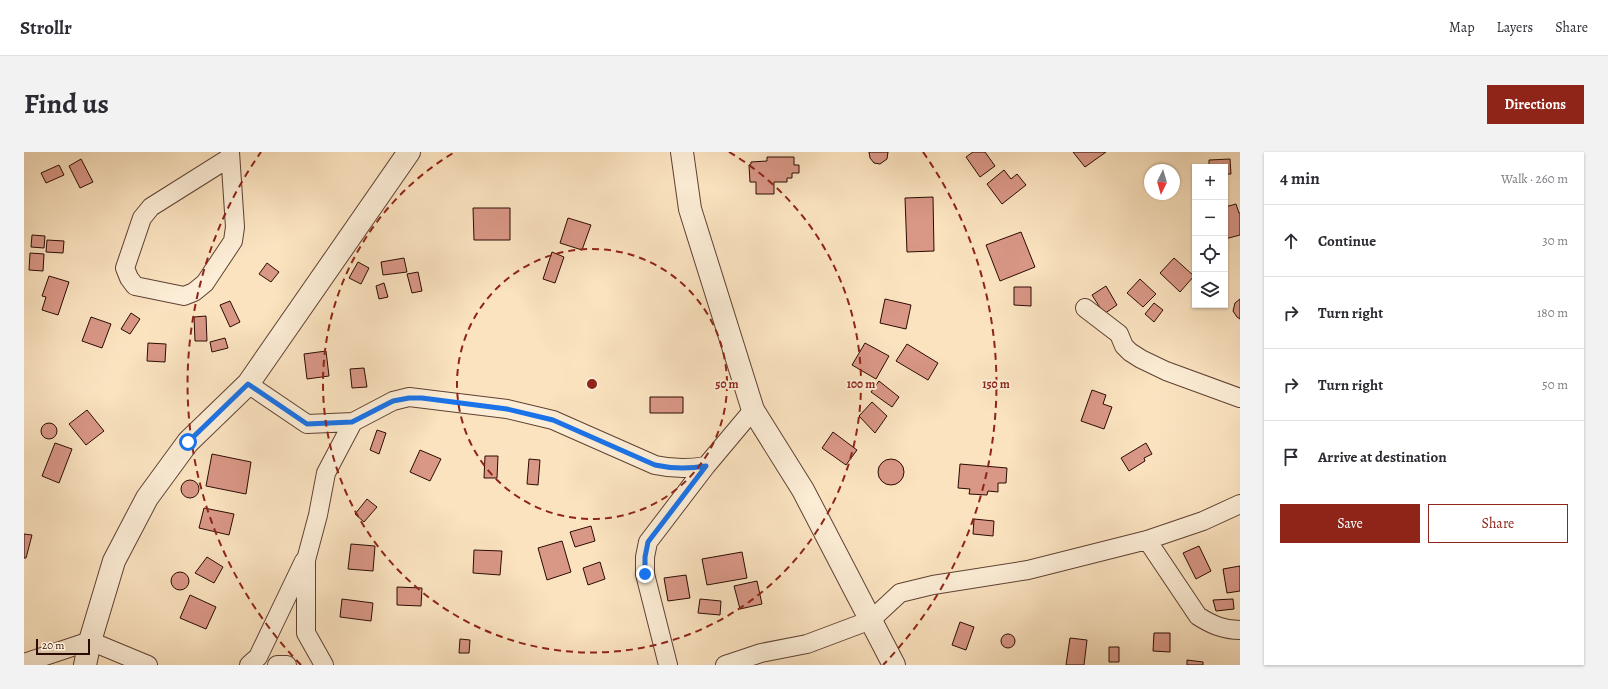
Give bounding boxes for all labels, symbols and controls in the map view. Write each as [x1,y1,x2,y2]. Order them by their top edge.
text: Strollr [20,15,72,41]
text: Map [1449,18,1475,37]
text: Layers [1497,18,1533,37]
text: Share [1555,18,1588,37]
text: Find us [24,85,109,123]
button: Directions [1487,85,1584,124]
north arrow [1144,164,1180,200]
map controls [1192,164,1228,308]
button: + [1192,164,1228,200]
text: 4 min [1280,167,1320,190]
text: Walk · 260 m [1501,170,1568,187]
button: − [1192,200,1228,236]
icon: ahead [1280,230,1302,252]
text: Continue [1318,231,1376,251]
text: 30 m [1542,232,1568,249]
button: locate [1192,236,1228,272]
button: layers [1192,272,1228,308]
icon: right [1280,302,1302,324]
text: Turn right [1318,303,1383,323]
text: 180 m [1537,304,1568,321]
icon: right [1280,374,1302,396]
text: Turn right [1318,375,1383,395]
text: 50 m [715,376,739,392]
text: 100 m [847,376,875,392]
text: 150 m [982,376,1010,392]
text: 50 m [1542,376,1568,393]
centre of rings [585,377,599,391]
route start [179,433,197,451]
icon: arrive [1280,446,1302,468]
text: Arrive at destination [1318,447,1447,467]
button: Save [1280,504,1420,543]
button: Share [1428,504,1568,543]
route end [636,565,654,583]
scale bar [36,637,90,656]
text: 20 m [42,638,64,653]

